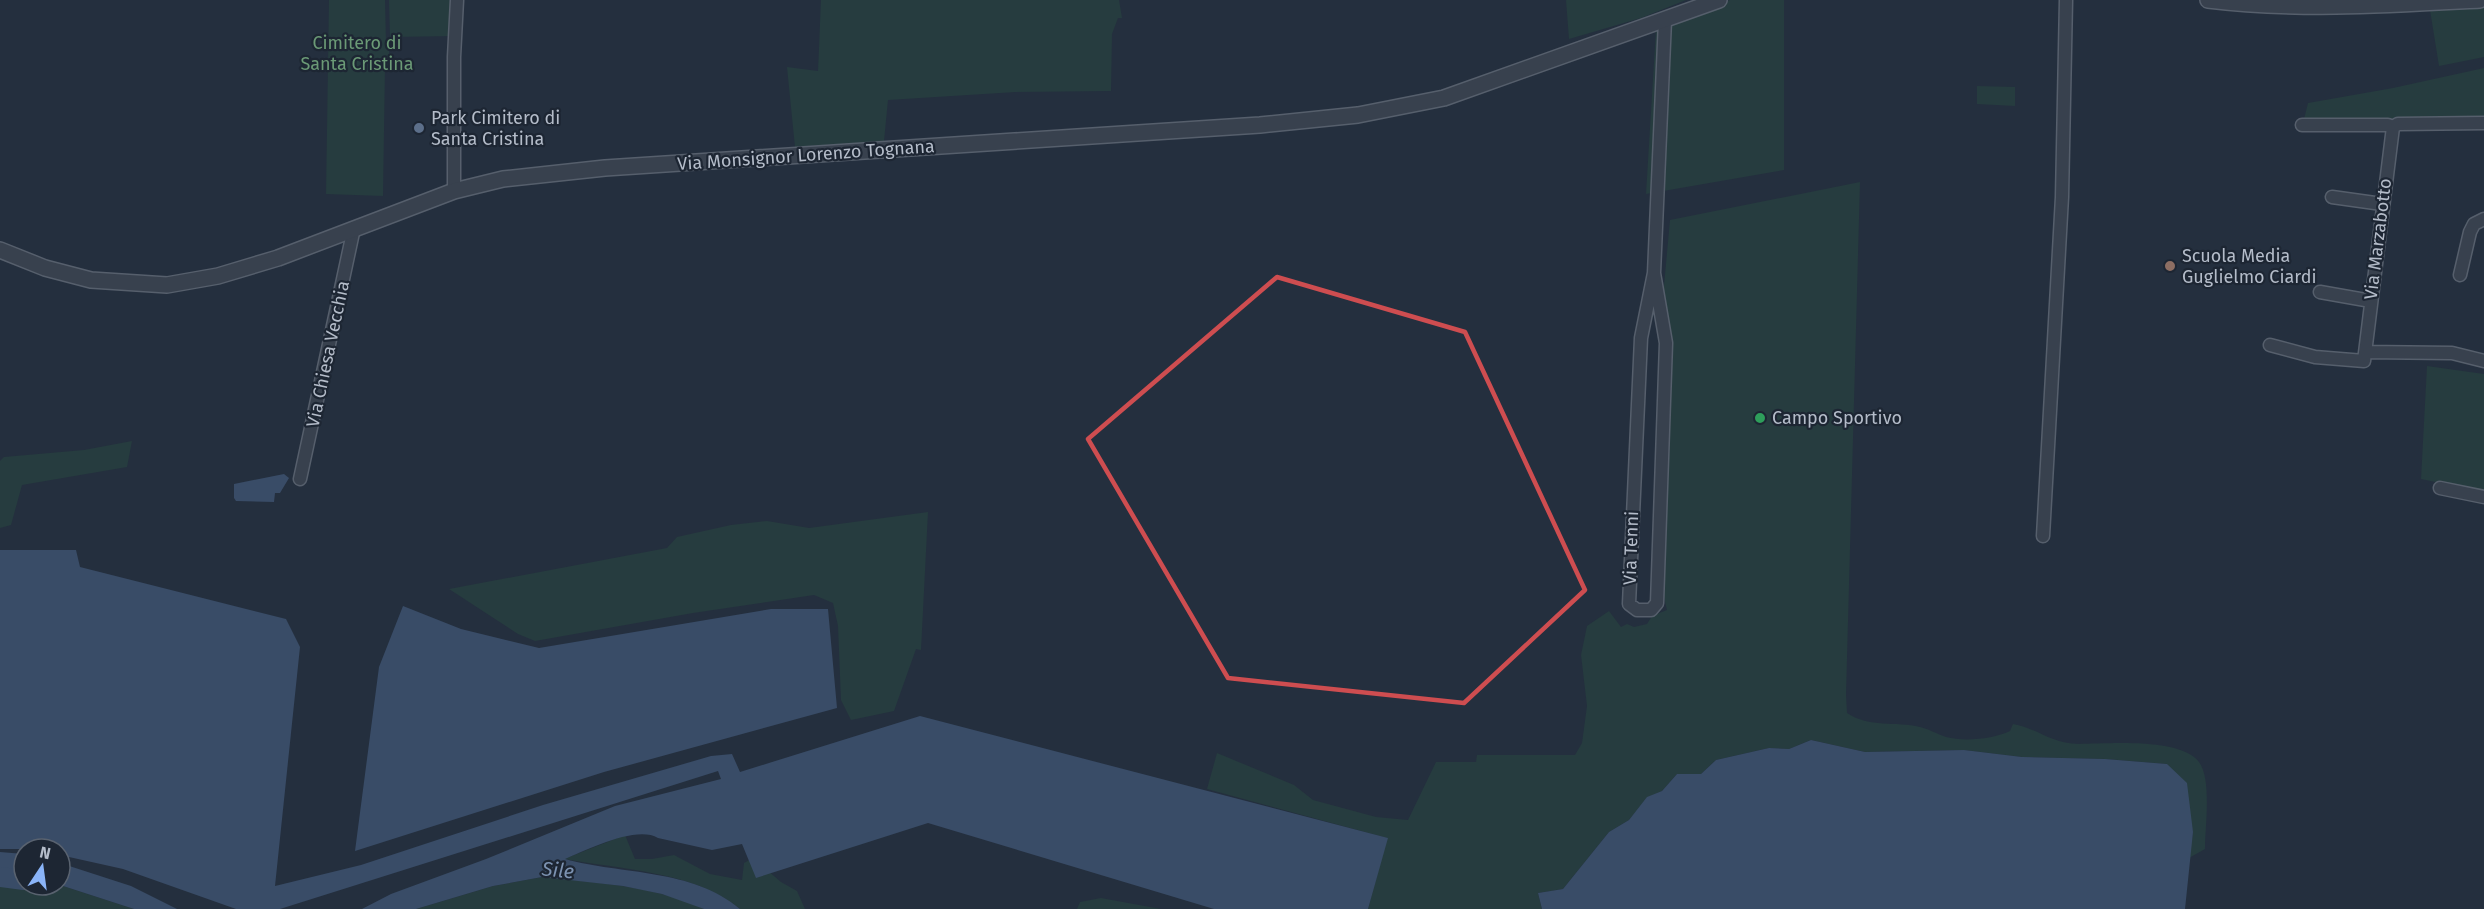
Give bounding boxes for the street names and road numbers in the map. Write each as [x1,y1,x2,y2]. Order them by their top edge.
street label: Via Monsignor Lorenzo Tognana [677,135,935,175]
street label: Via Marzabotto [2360,177,2396,301]
street label: Via Chiesa Vecchia [302,279,354,429]
street label: Via Tenni [1619,511,1643,585]

